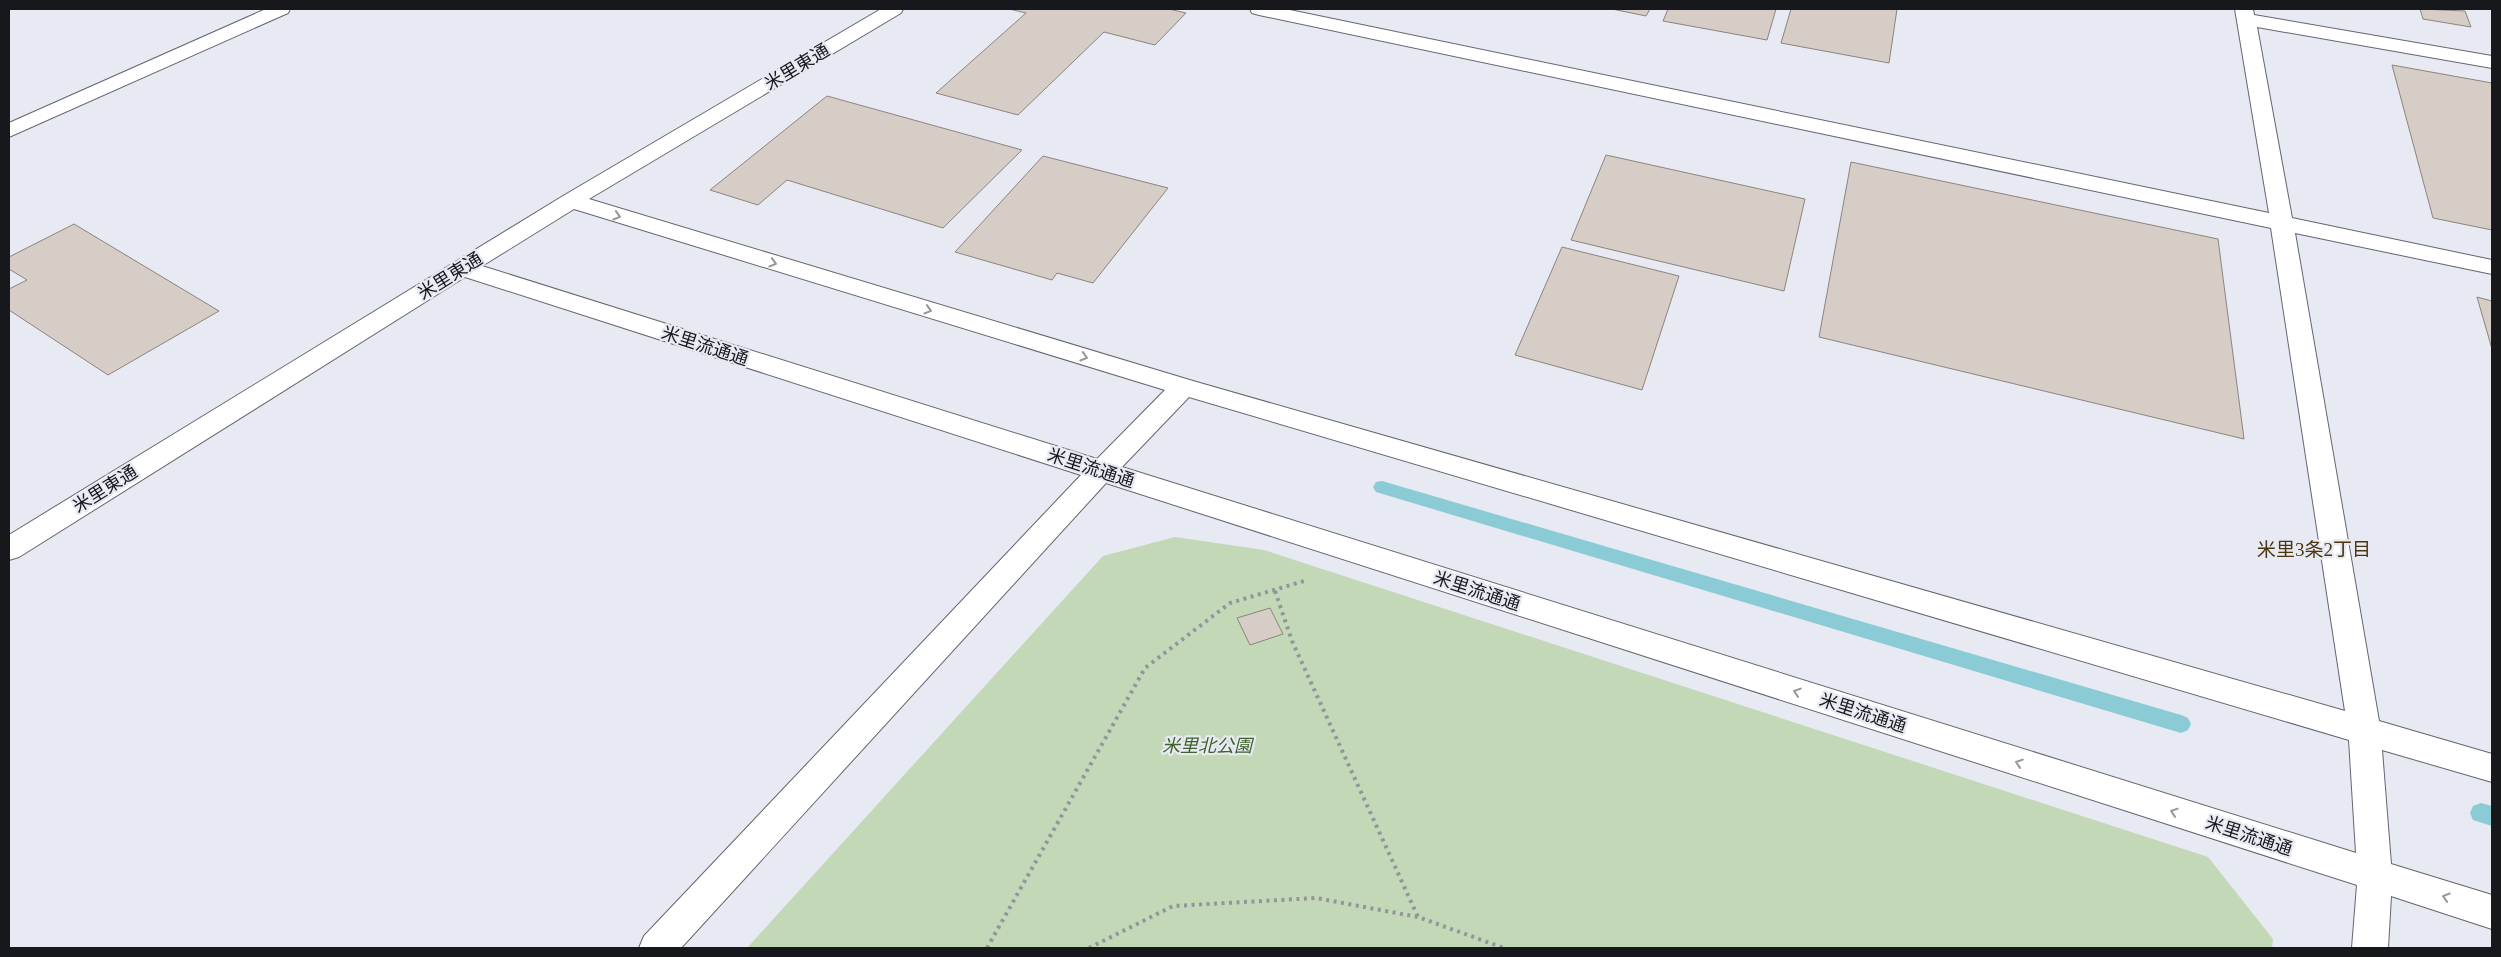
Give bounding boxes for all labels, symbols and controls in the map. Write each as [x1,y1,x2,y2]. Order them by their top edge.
street label: 米里東通 [761,40,833,94]
one-way arrow [613,210,621,220]
street label: 米里東通 [414,248,486,304]
one-way arrow [768,257,777,267]
one-way arrow [924,304,932,314]
street label: 米里流通通 [659,323,751,369]
one-way arrow [1079,352,1087,362]
street label: 米里流通通 [1045,445,1137,491]
street label: 米里東通 [69,461,141,517]
district label: 米里3条2丁目 [2257,539,2371,560]
street label: 米里流通通 [1431,568,1523,614]
one-way arrow [1794,688,1802,698]
street label: 米里流通通 [1817,690,1909,736]
park label: 米里北公園 [1162,736,1255,756]
one-way arrow [2015,758,2024,768]
one-way arrow [2170,807,2179,817]
street label: 米里流通通 [2203,813,2295,859]
one-way arrow [2442,893,2450,903]

